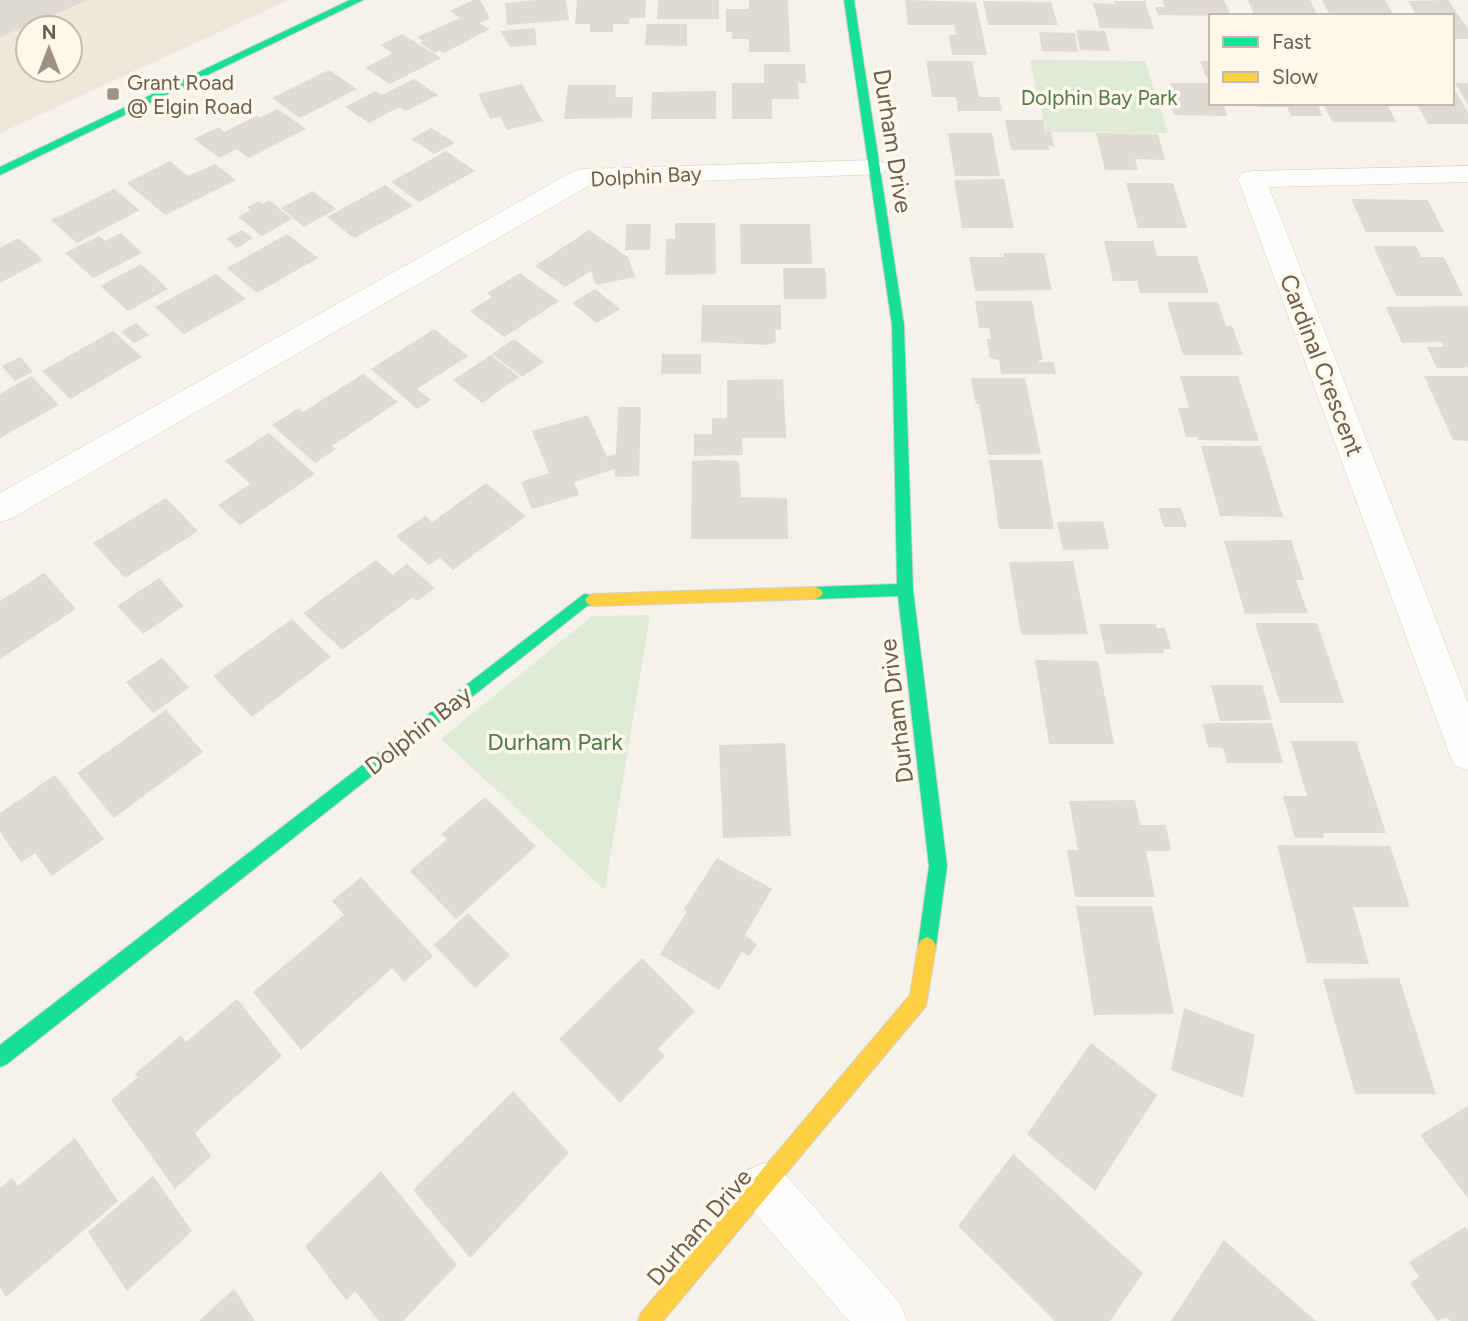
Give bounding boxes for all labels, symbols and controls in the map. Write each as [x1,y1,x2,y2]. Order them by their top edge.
north arrow [14,14,84,84]
legend [1209,14,1454,105]
text: N [42,21,56,44]
text: Fast [1272,29,1312,54]
text: Slow [1272,64,1318,89]
street label: Durham Drive [867,67,919,215]
place label: Grant Road @ Elgin Road [127,70,252,119]
park label: Dolphin Bay Park [1021,85,1178,110]
marker: Grant Road @ Elgin Road [105,86,121,102]
street label: Dolphin Bay [590,161,702,191]
street label: Cardinal Crescent [1274,270,1370,460]
street label: Durham Drive [873,637,919,785]
street label: Dolphin Bay [359,679,477,781]
park label: Durham Park [487,727,623,756]
street label: Durham Drive [640,1163,758,1291]

